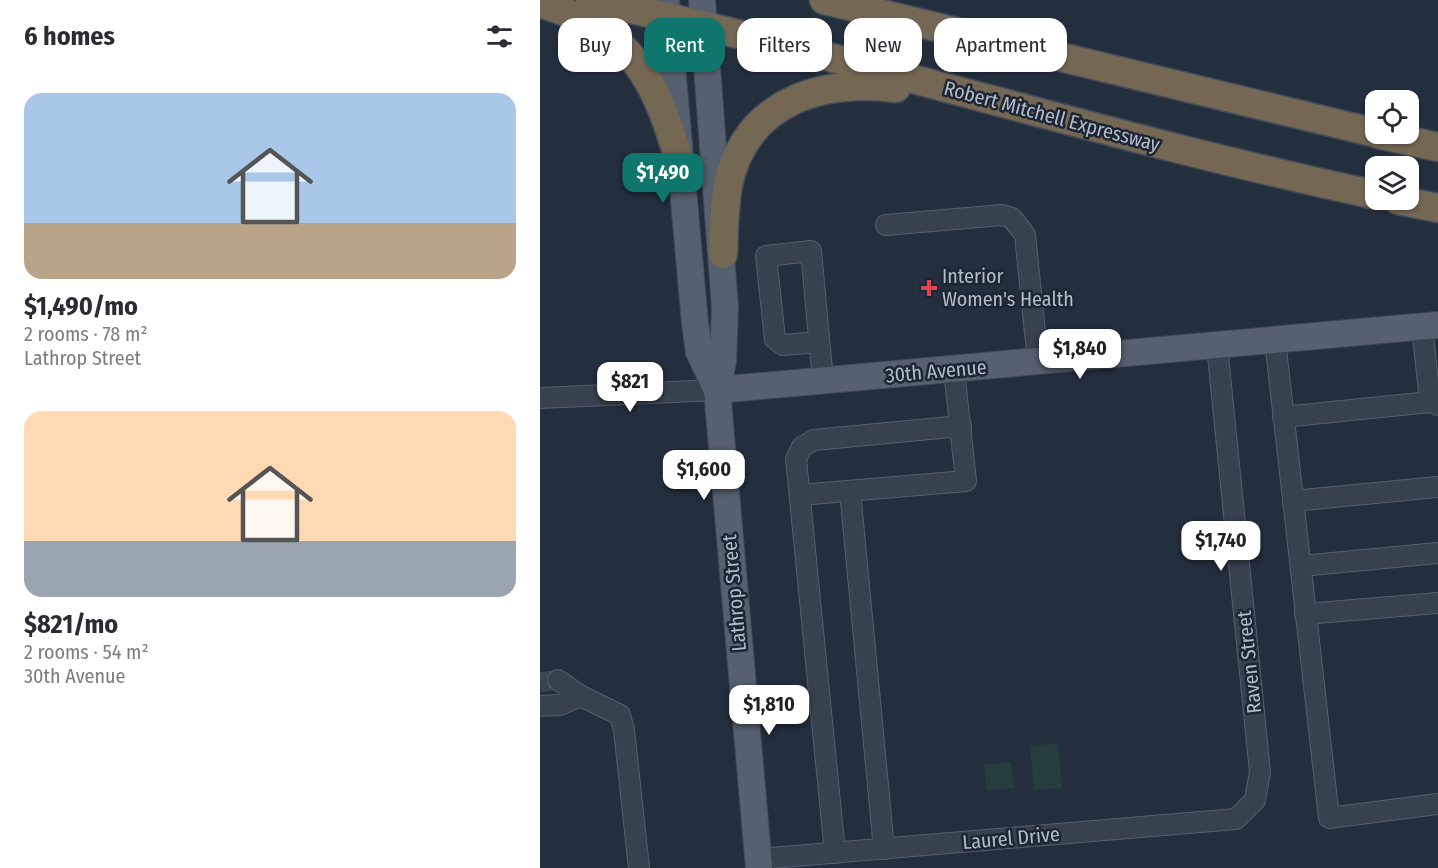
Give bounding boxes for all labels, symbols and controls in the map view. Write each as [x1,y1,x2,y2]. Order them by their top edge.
chip: Buy [558,18,632,72]
chip: Rent [644,18,725,72]
chip: Filters [737,18,832,72]
chip: New [844,18,922,72]
chip: Apartment [934,18,1067,72]
icon: filters [483,20,516,53]
text: 6 homes [24,21,115,52]
street label: Robert Mitchell Expressway [941,76,1163,156]
map controls [1365,90,1419,210]
button: locate [1365,90,1419,144]
icon: home [216,132,324,240]
pin: $1,490 [614,153,712,204]
button: layers [1365,156,1419,210]
text: $1,490 [637,160,689,184]
place label: Interior Women's Health [942,264,1074,311]
marker: Interior Women's Health [920,279,938,297]
text: $1,490/mo [24,291,138,322]
text: 2 rooms · 78 m² [24,322,147,346]
pin: $1,840 [1031,329,1129,380]
text: $1,840 [1053,336,1107,360]
text: Lathrop Street [24,346,141,370]
street label: 30th Avenue [884,355,988,387]
pin: $821 [594,362,666,413]
text: $821 [611,369,649,393]
icon: home [216,450,324,558]
pin: $1,600 [655,450,753,501]
text: $1,600 [677,457,731,481]
pin: $1,740 [1172,521,1270,572]
text: $1,740 [1195,528,1247,552]
street label: Lathrop Street [717,533,751,652]
text: $821/mo [24,609,118,640]
street label: Raven Street [1232,609,1266,715]
text: 2 rooms · 54 m² [24,640,149,664]
text: 30th Avenue [24,664,125,688]
pin: $1,810 [720,685,818,736]
text: $1,810 [743,692,795,716]
street label: Laurel Drive [961,822,1061,854]

